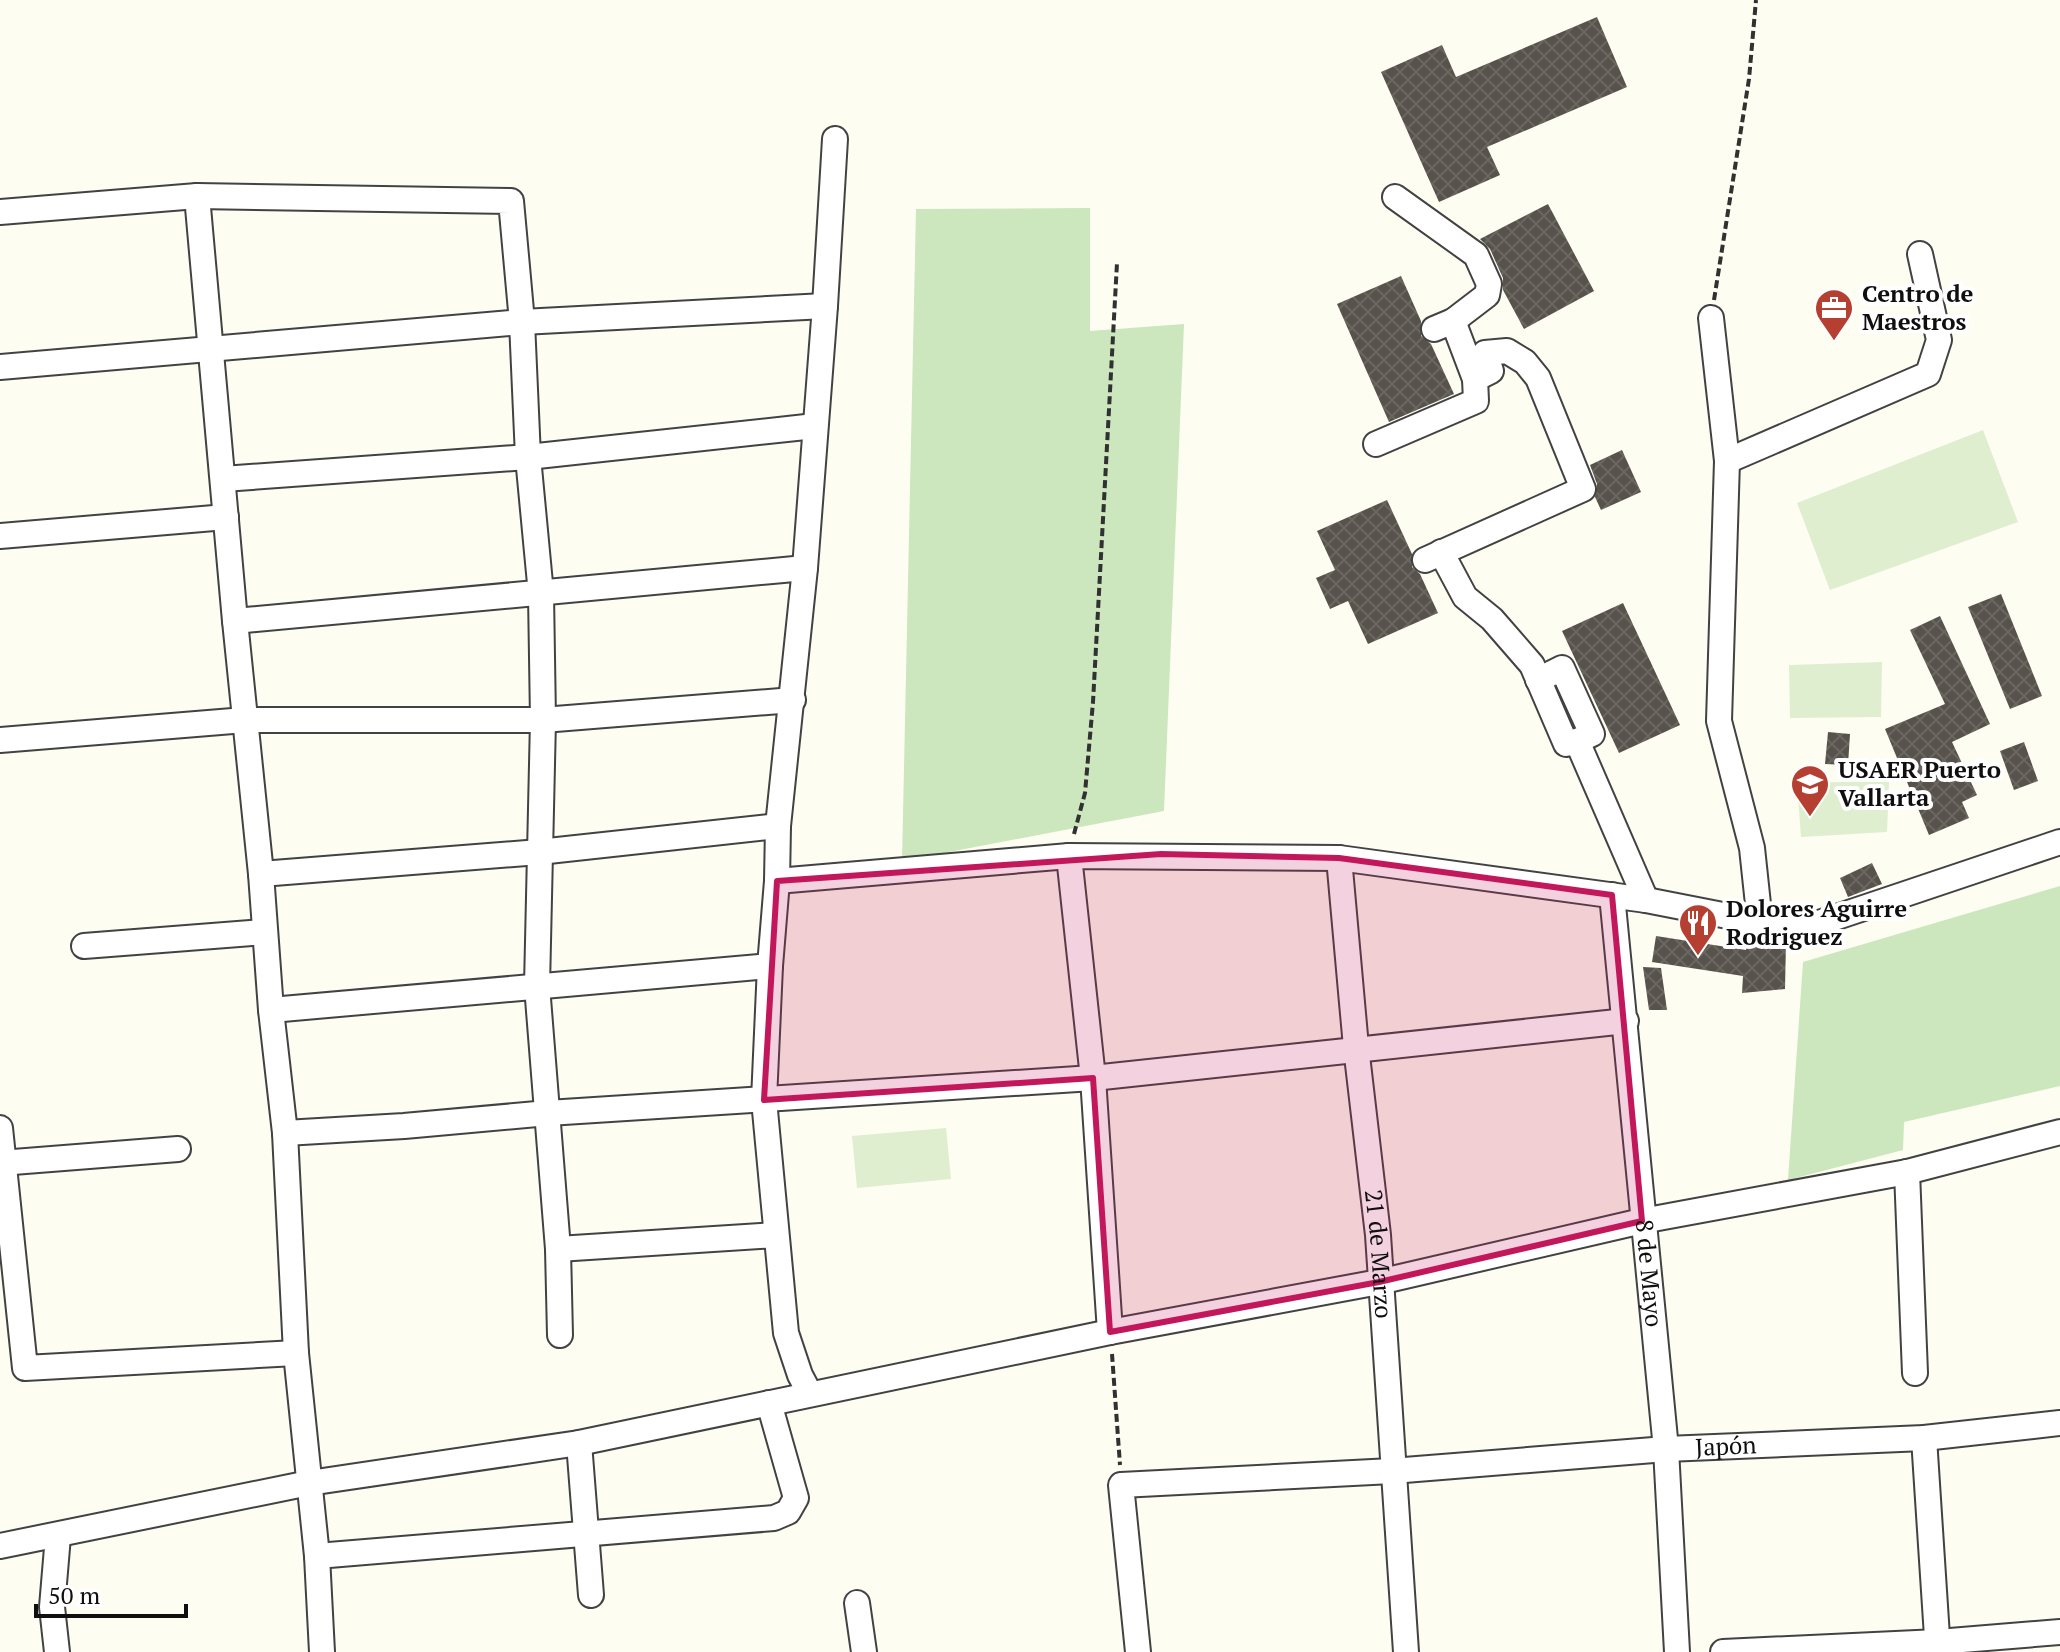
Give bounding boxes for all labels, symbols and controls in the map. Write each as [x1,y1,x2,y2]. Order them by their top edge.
place label: Centro de Maestros [1862,277,1974,337]
office icon: Centro de Maestros [1813,287,1855,342]
place label: USAER Puerto Vallarta [1838,753,2001,813]
school or university icon: USAER Puerto Vallarta [1789,763,1831,818]
place label: Dolores Aguirre Rodriguez [1726,892,1907,952]
restaurant icon: Dolores Aguirre Rodriguez [1677,902,1719,957]
street label: 21 de Marzo [1358,1188,1401,1320]
street label: 8 de Mayo [1629,1218,1671,1328]
street label: Japón [1694,1428,1757,1463]
scale bar [36,1568,186,1618]
text: 50 m [48,1579,100,1611]

